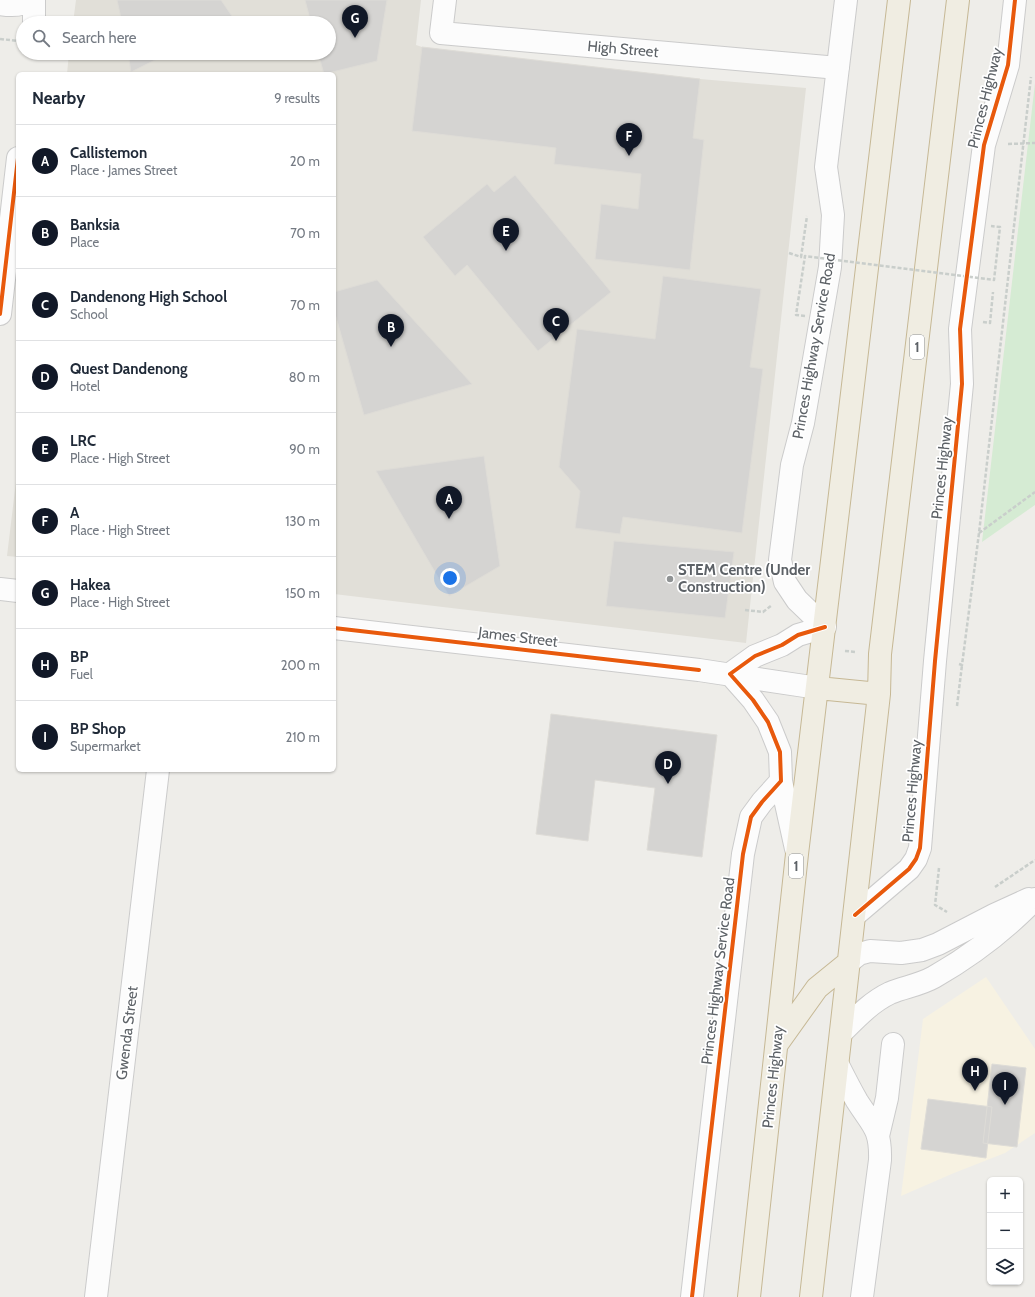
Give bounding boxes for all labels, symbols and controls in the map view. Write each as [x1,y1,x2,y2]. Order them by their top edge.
pin: G [342,5,368,38]
search box [16,16,336,60]
icon: search [30,27,52,49]
text: Search here [62,29,137,47]
street label: High Street [587,37,659,61]
street label: Princes Highway [964,45,1006,150]
text: Nearby [32,88,85,108]
text: 9 results [274,90,320,106]
pin: F [616,123,642,156]
text: Callistemon [70,144,147,162]
text: A [41,153,49,169]
text: 20 m [290,153,320,169]
text: Place · James Street [70,162,177,178]
text: Banksia [70,216,120,234]
pin: E [493,218,519,251]
text: B [41,225,49,241]
text: 70 m [290,225,320,241]
text: Place [70,234,99,250]
street label: Princes Highway Service Road [789,252,839,440]
text: Dandenong High School [70,288,227,306]
text: C [41,297,49,313]
text: 70 m [290,297,320,313]
text: School [70,306,108,322]
pin: C [543,308,569,341]
pin: B [378,314,404,347]
road number: 1 [910,335,924,359]
text: Quest Dandenong [70,360,188,378]
text: D [40,369,50,385]
text: 80 m [289,369,320,385]
text: Hotel [70,378,100,394]
street label: Princes Highway [928,415,956,520]
text: LRC [70,432,96,450]
text: E [41,441,49,457]
text: 90 m [289,441,320,457]
text: Place · High Street [70,450,170,466]
pin: A [436,486,462,519]
text: A [70,504,79,522]
text: F [42,513,48,529]
text: 130 m [285,513,320,529]
text: Place · High Street [70,522,170,538]
place label: STEM Centre (Under Construction) [678,561,810,596]
your location [440,568,460,588]
marker: STEM Centre (Under Construction) [665,574,675,584]
text: Hakea [70,576,110,594]
text: G [41,585,49,601]
text: 150 m [285,585,320,601]
text: Place · High Street [70,594,170,610]
street label: James Street [476,623,559,651]
text: BP [70,648,88,666]
text: H [40,657,50,673]
text: 200 m [281,657,320,673]
text: Fuel [70,666,93,682]
text: BP Shop [70,720,126,738]
text: I [43,729,47,745]
text: 210 m [286,729,320,745]
text: Supermarket [70,738,141,754]
street label: Princes Highway [899,738,925,843]
pin: D [655,751,681,784]
road number: 1 [789,854,803,878]
street label: Princes Highway Service Road [698,876,738,1066]
street label: Gwenda Street [112,985,142,1081]
street label: Princes Highway [759,1024,787,1129]
pin: H [962,1058,988,1091]
pin: I [992,1072,1018,1105]
map controls [987,1177,1023,1285]
button: + [987,1177,1023,1213]
button: − [987,1213,1023,1249]
button: layers [987,1249,1023,1285]

